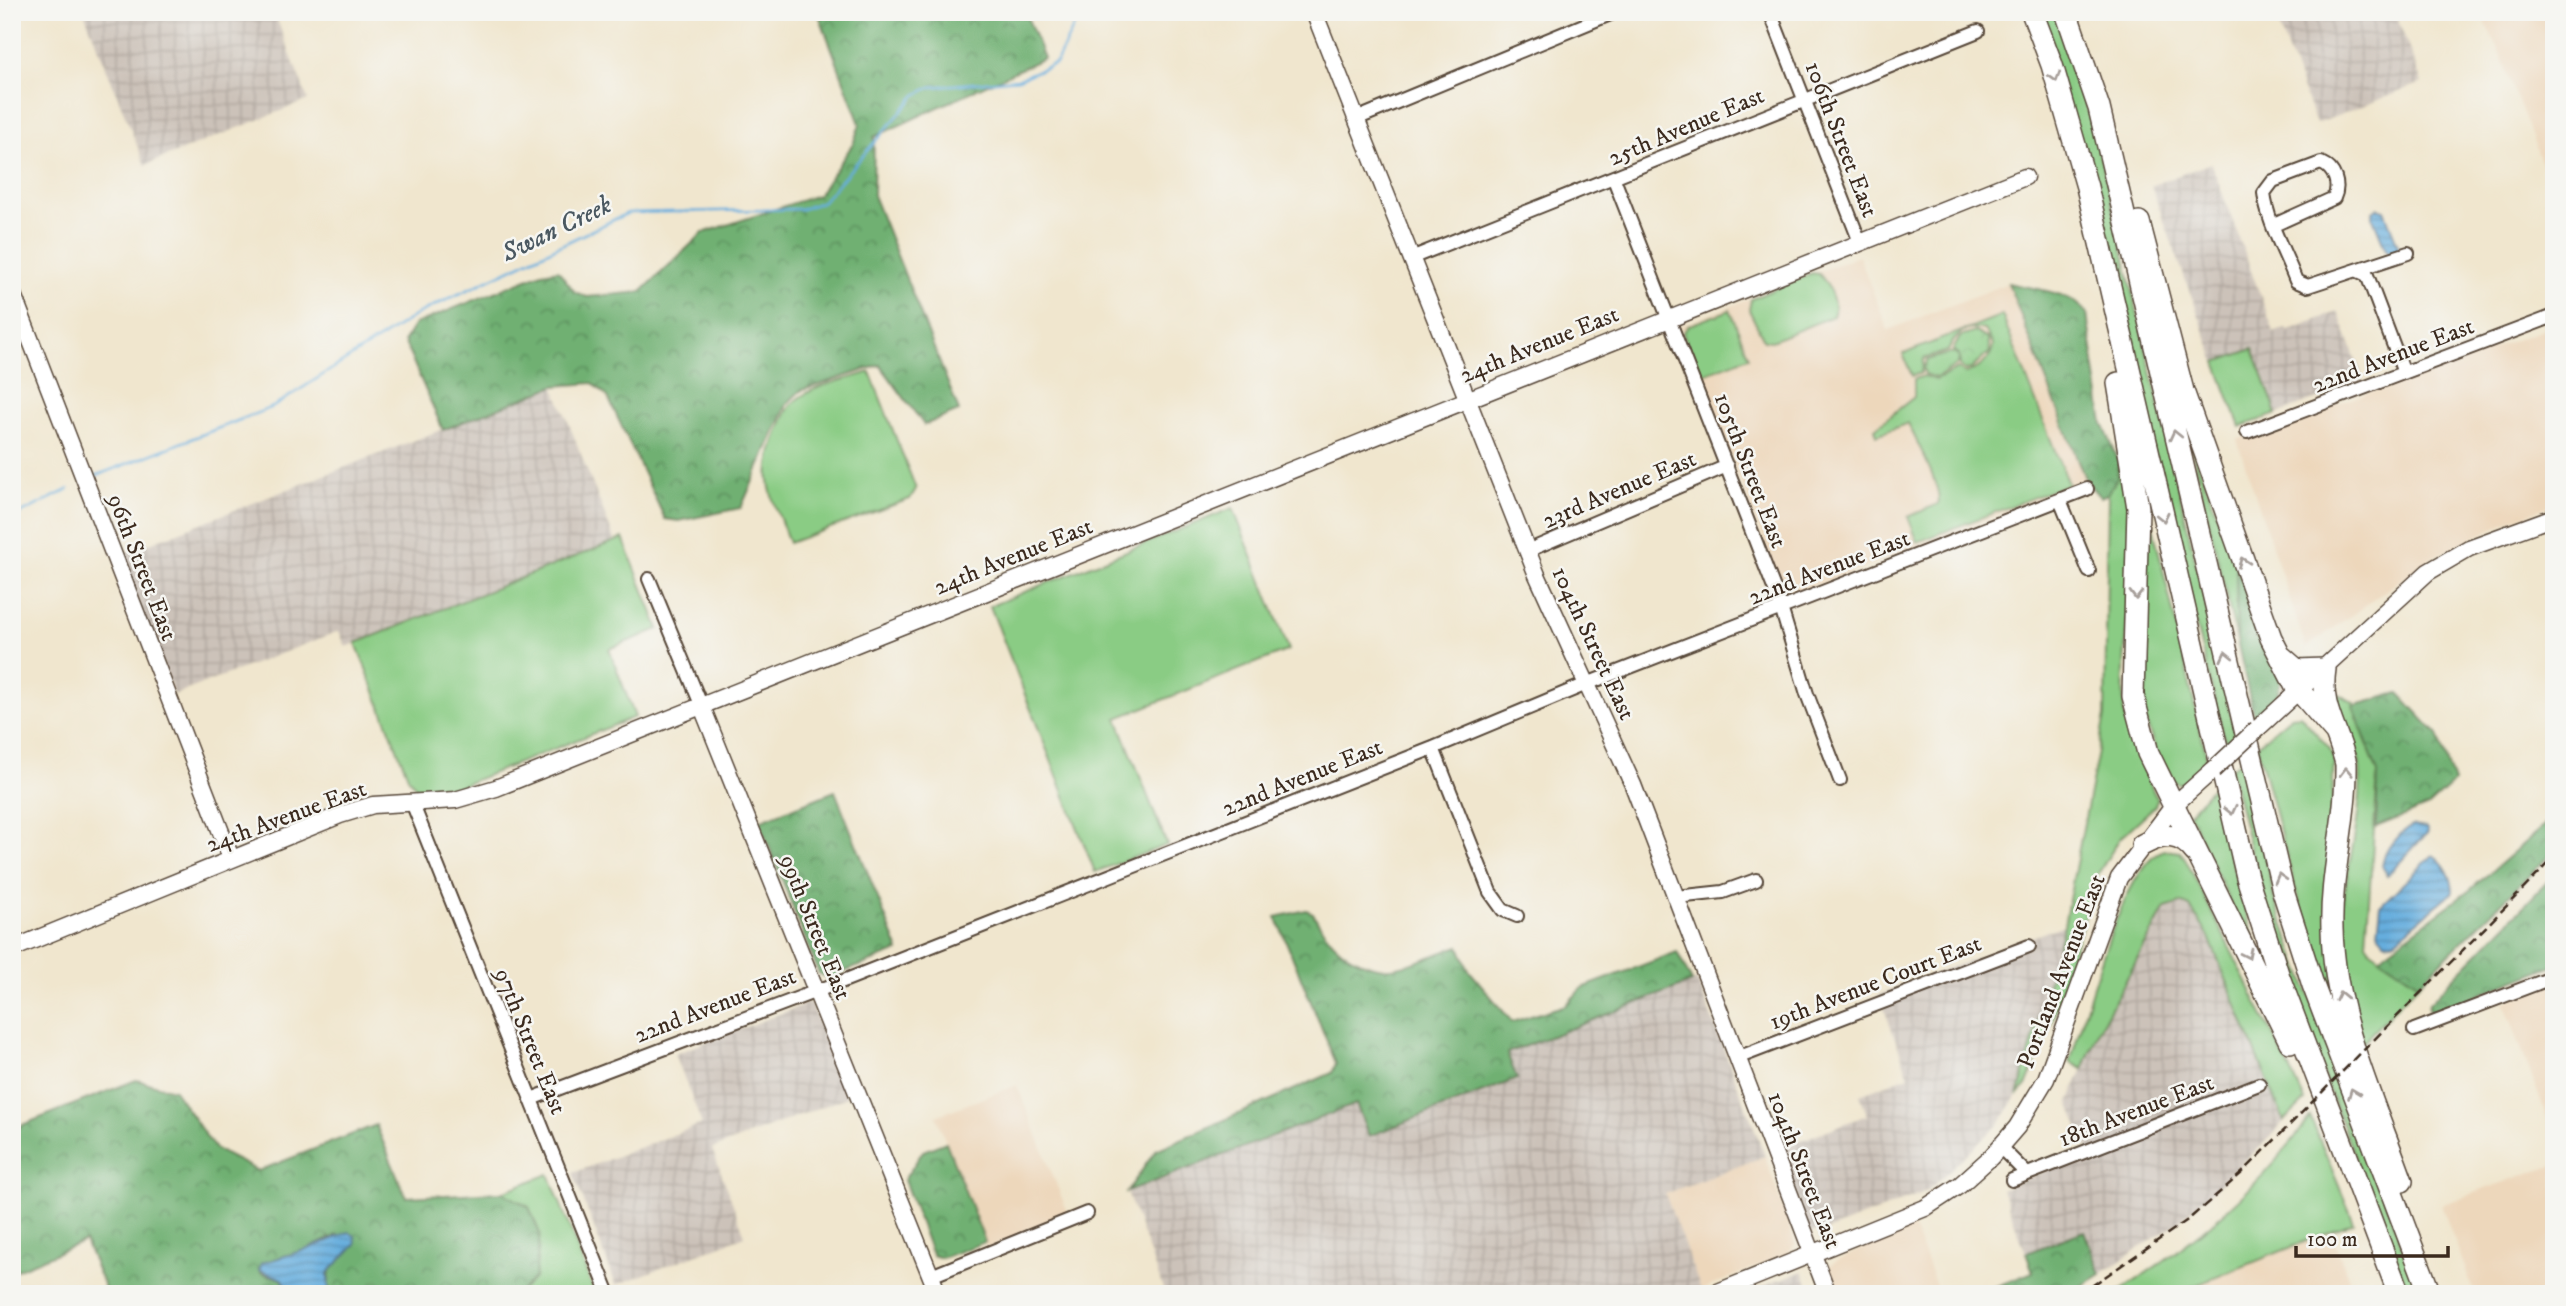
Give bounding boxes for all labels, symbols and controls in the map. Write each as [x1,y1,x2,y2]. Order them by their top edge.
street label: 106th Street East [1798,57,1885,222]
one-way arrow [2047,70,2062,82]
street label: 25th Avenue East [1604,81,1769,173]
water label: Swan Creek [495,188,617,271]
street label: 24th Avenue East [1456,299,1623,390]
street label: 22nd Avenue East [2308,311,2479,400]
street label: 105th Street East [1707,389,1794,552]
one-way arrow [2168,429,2183,441]
street label: 23rd Avenue East [1538,444,1701,536]
street label: 96th Street East [100,489,184,645]
one-way arrow [2155,510,2169,522]
street label: 24th Avenue East [930,511,1097,602]
street label: 22nd Avenue East [1744,523,1915,612]
one-way arrow [2237,556,2251,568]
street label: 104th Street East [1545,562,1642,725]
one-way arrow [2129,589,2144,600]
one-way arrow [2220,651,2235,663]
street label: 22nd Avenue East [1218,732,1387,824]
one-way arrow [2338,766,2353,777]
street label: 24th Avenue East [202,774,371,860]
one-way arrow [2223,804,2238,816]
street label: 99th Street East [772,849,858,1005]
street label: Portland Avenue East [2011,870,2113,1073]
one-way arrow [2273,872,2288,884]
street label: 19th Avenue Court East [1765,929,1986,1037]
one-way arrow [2239,947,2253,959]
street label: 22nd Avenue East [630,961,801,1050]
street label: 97th Street East [487,963,573,1119]
one-way arrow [2335,990,2350,1002]
street label: 18th Avenue East [2055,1068,2218,1154]
one-way arrow [2348,1087,2362,1099]
street label: 104th Street East [1760,1088,1848,1253]
scale bar [2296,1215,2449,1259]
text: 100 m [2307,1227,2358,1253]

